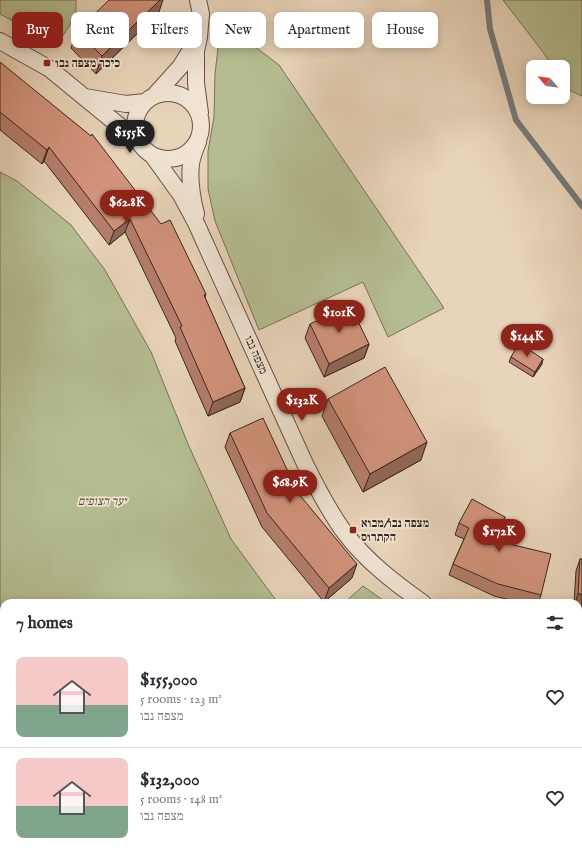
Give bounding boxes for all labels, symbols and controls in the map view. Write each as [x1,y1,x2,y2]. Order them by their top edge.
chip: Buy [12,12,63,48]
chip: Rent [71,12,129,48]
chip: Filters [137,12,202,48]
chip: New [210,12,266,48]
chip: Apartment [274,12,364,48]
chip: House [372,12,438,48]
place label: כיכר מצפה נבו [55,56,120,71]
marker: כיכר מצפה נבו [42,58,52,68]
north arrow [526,60,570,104]
map controls [526,60,570,104]
pin: $155K [102,120,158,154]
text: $155K [115,124,145,141]
pin: $62.8K [94,190,160,224]
text: $62.8K [109,194,145,211]
pin: $101K [311,300,367,334]
text: $101K [323,304,355,321]
pin: $144K [499,324,555,358]
text: $144K [510,328,544,345]
street label: מצפה נבו [241,334,271,376]
pin: $132K [274,388,330,422]
text: $132K [286,392,318,409]
pin: $68.9K [257,470,323,504]
text: $68.9K [272,474,308,491]
park label: יער הצופים [78,494,128,509]
place label: מצפה נבו/מבוא הקתרוס [361,516,429,545]
pin: $172K [471,519,527,553]
text: $172K [482,523,516,540]
marker: מצפה נבו/מבוא הקתרוס [348,525,358,535]
icon: filters [544,612,566,634]
text: 7 homes [16,613,73,634]
text: $155,000 [140,670,198,691]
icon: home [48,673,96,721]
icon: heart [544,686,566,708]
text: 5 rooms · 123 m² [140,691,222,708]
text: מצפה נבו [140,708,184,725]
text: $132,000 [140,770,200,791]
icon: home [48,774,96,822]
icon: heart [544,787,566,809]
text: 5 rooms · 148 m² [140,791,222,808]
text: מצפה נבו [140,808,184,825]

